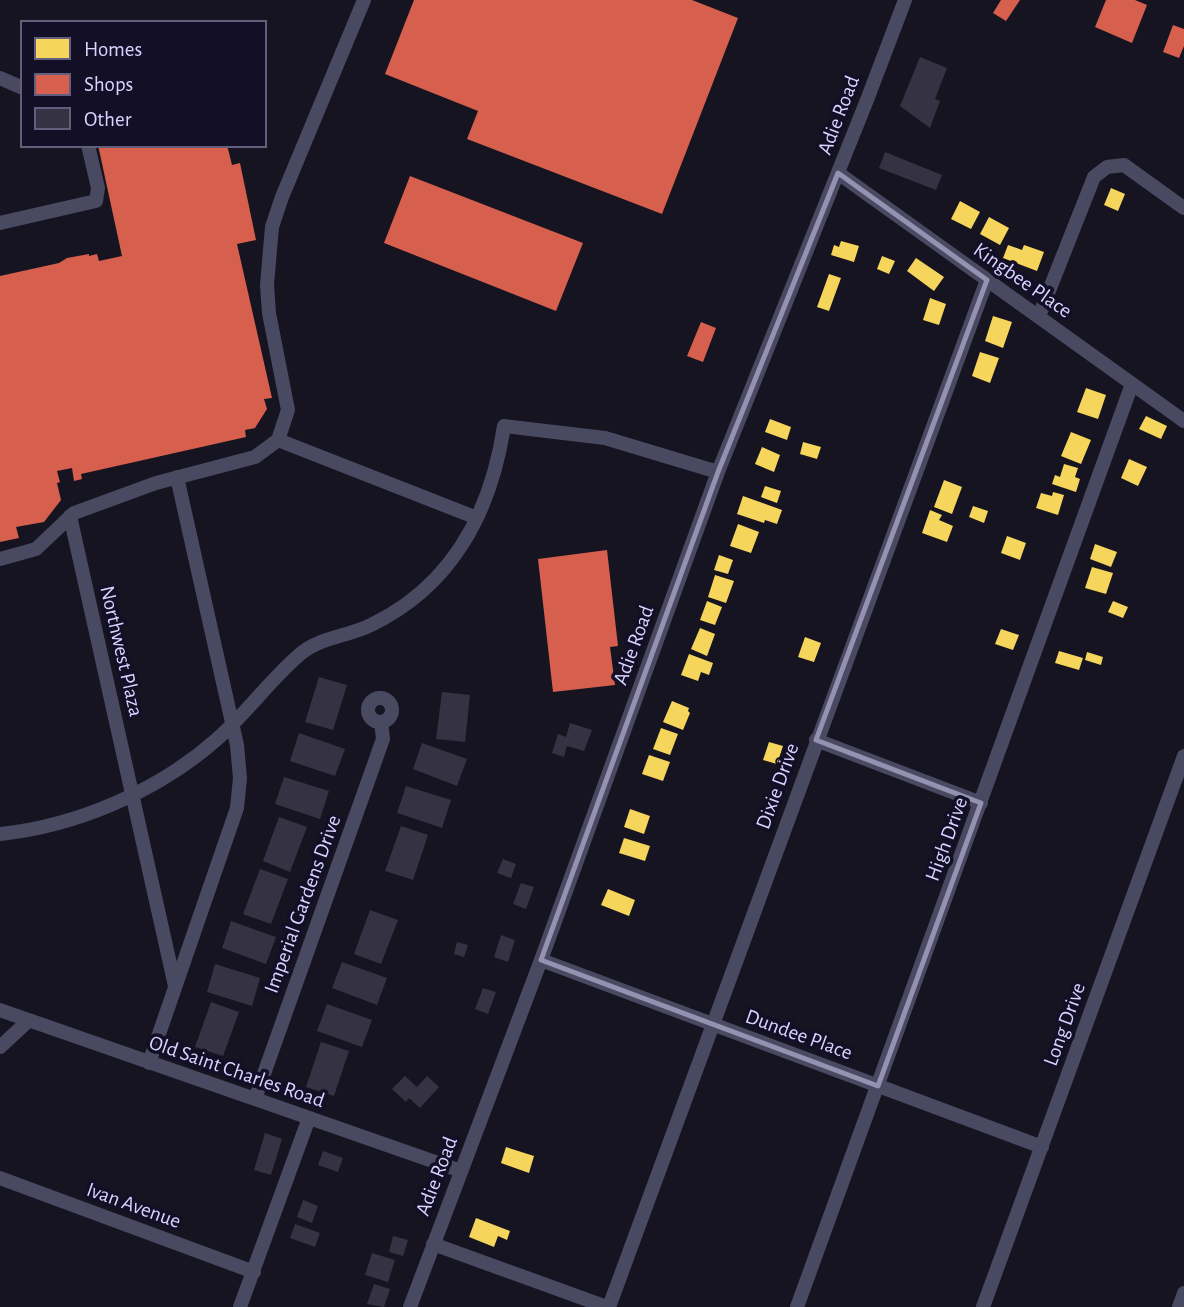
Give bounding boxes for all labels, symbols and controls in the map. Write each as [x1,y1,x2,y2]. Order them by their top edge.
legend [21,21,266,147]
text: Homes [84,39,142,60]
street label: Adie Road [814,73,863,158]
text: Shops [84,74,133,95]
text: Other [84,109,132,130]
street label: Kingbee Place [970,239,1076,322]
street label: Northwest Plaza [96,584,147,719]
street label: Adie Road [609,603,658,688]
street label: Dixie Drive [752,740,803,832]
street label: High Drive [922,794,971,884]
street label: Imperial Gardens Drive [260,812,344,996]
street label: Long Drive [1040,980,1089,1069]
street label: Dundee Place [743,1005,855,1064]
street label: Old Saint Charles Road [146,1032,327,1111]
street label: Adie Road [412,1134,461,1219]
street label: Ivan Avenue [84,1179,184,1232]

